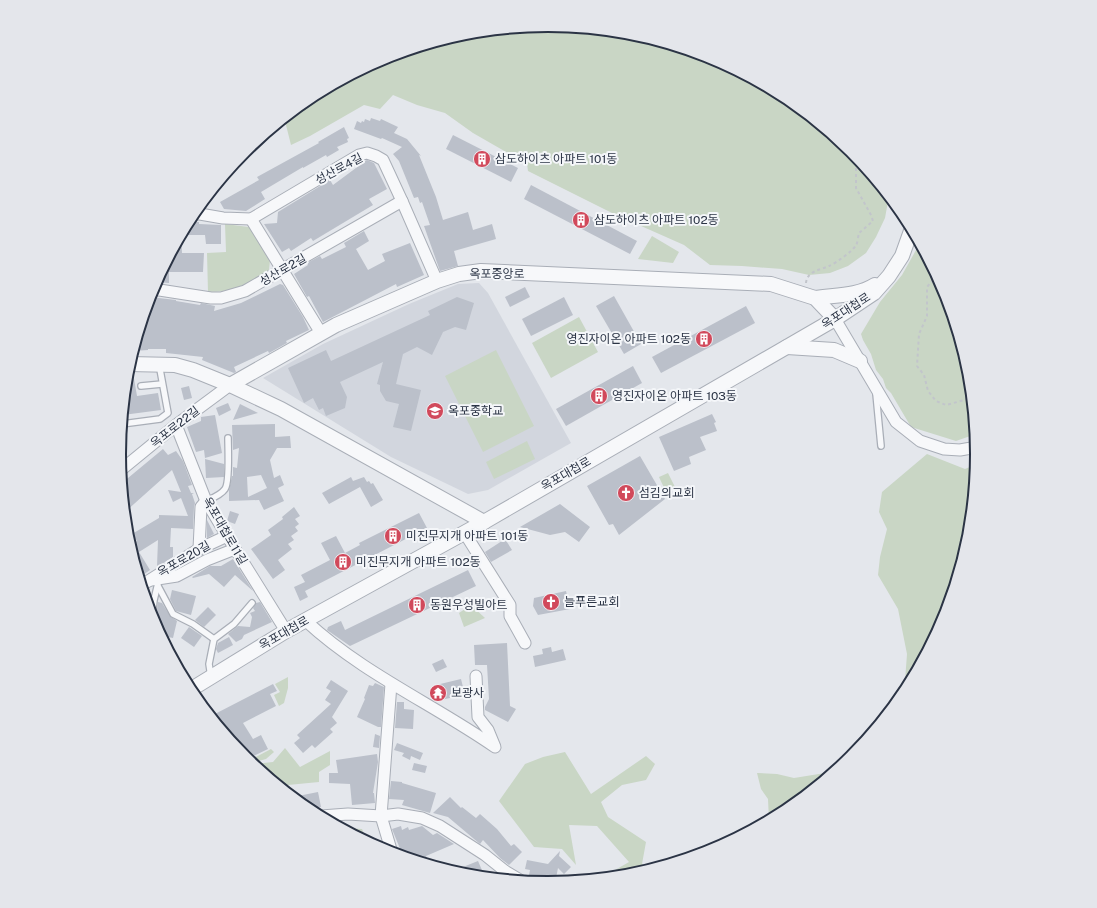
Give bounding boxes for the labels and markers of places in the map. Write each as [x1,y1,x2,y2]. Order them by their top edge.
building icon: 삼도하이츠 아파트 101동 [472,149,492,169]
place label: 삼도하이츠 아파트 101동 [495,152,617,166]
building icon: 삼도하이츠 아파트 102동 [571,210,591,230]
place label: 삼도하이츠 아파트 102동 [594,213,719,227]
building icon: 영진자이온 아파트 102동 [694,329,714,349]
place label: 영진자이온 아파트 102동 [566,332,691,346]
building icon: 영진자이온 아파트 103동 [589,386,609,406]
place label: 영진자이온 아파트 103동 [612,389,737,403]
school or university icon: 옥포중학교 [425,401,445,421]
place label: 옥포중학교 [448,404,503,418]
church icon: 섬김의교회 [616,483,636,503]
place label: 섬김의교회 [639,486,694,500]
building icon: 미진무지개 아파트 101동 [383,526,403,546]
place label: 미진무지개 아파트 101동 [406,529,528,543]
building icon: 미진무지개 아파트 102동 [333,552,353,572]
place label: 미진무지개 아파트 102동 [356,555,481,569]
church icon: 늘푸른교회 [541,592,561,612]
building icon: 동원우성빌아트 [407,595,427,615]
place label: 늘푸른교회 [564,595,619,609]
place label: 동원우성빌아트 [430,598,507,612]
temple icon: 보광사 [428,683,448,703]
place label: 보광사 [451,686,484,700]

